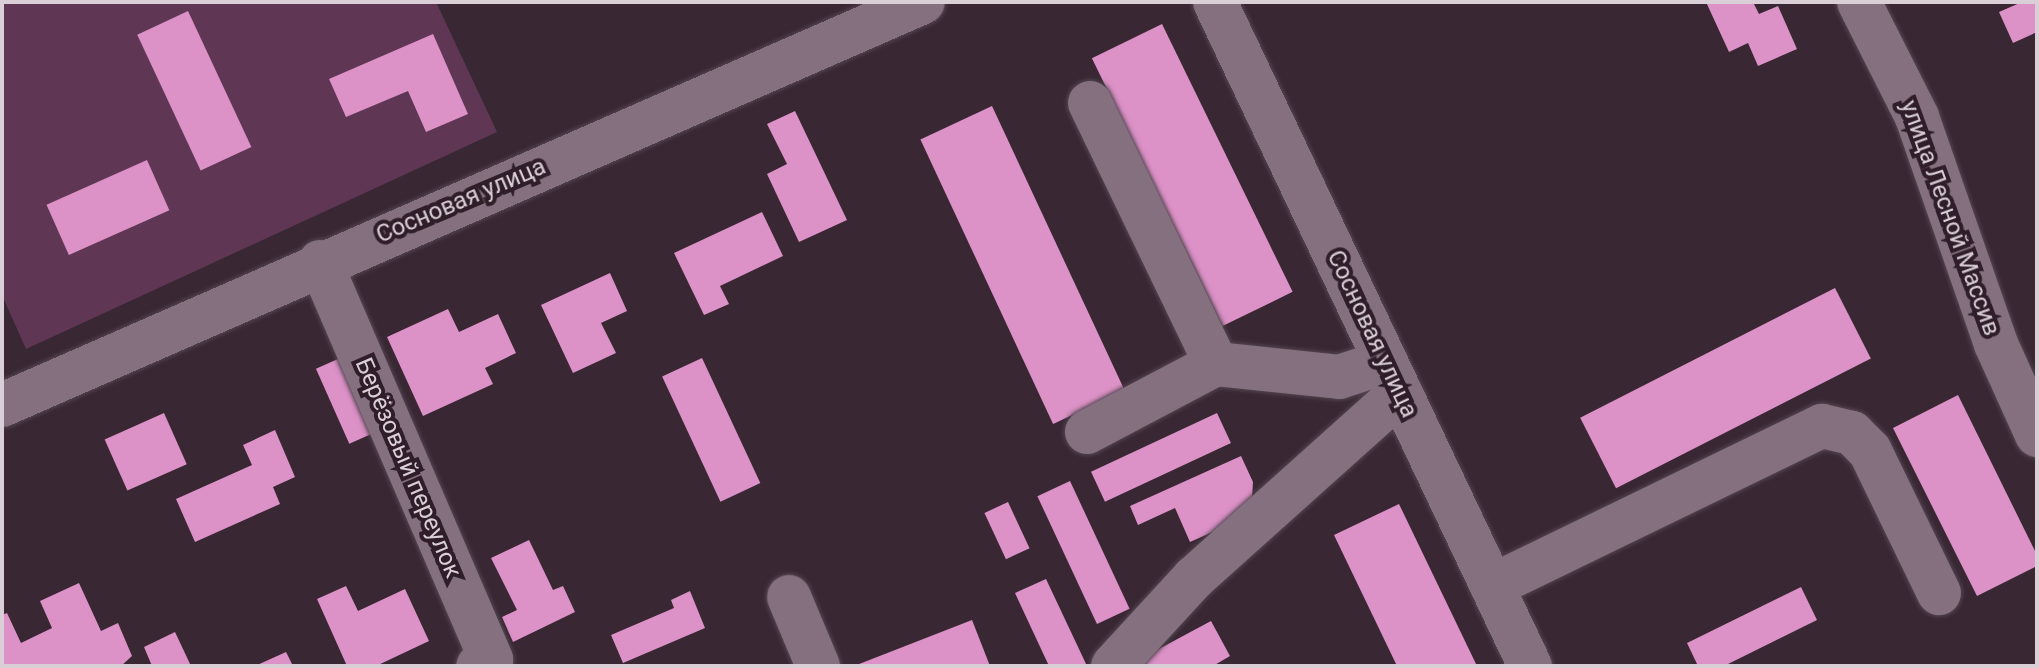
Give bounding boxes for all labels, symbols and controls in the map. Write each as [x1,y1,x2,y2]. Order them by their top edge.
street label: улица Лесной Массив [1894,96,2006,340]
street label: Сосновая улица [372,152,550,250]
street label: Сосновая улица [1321,246,1423,422]
street label: Берёзовый переулок [349,354,467,582]

